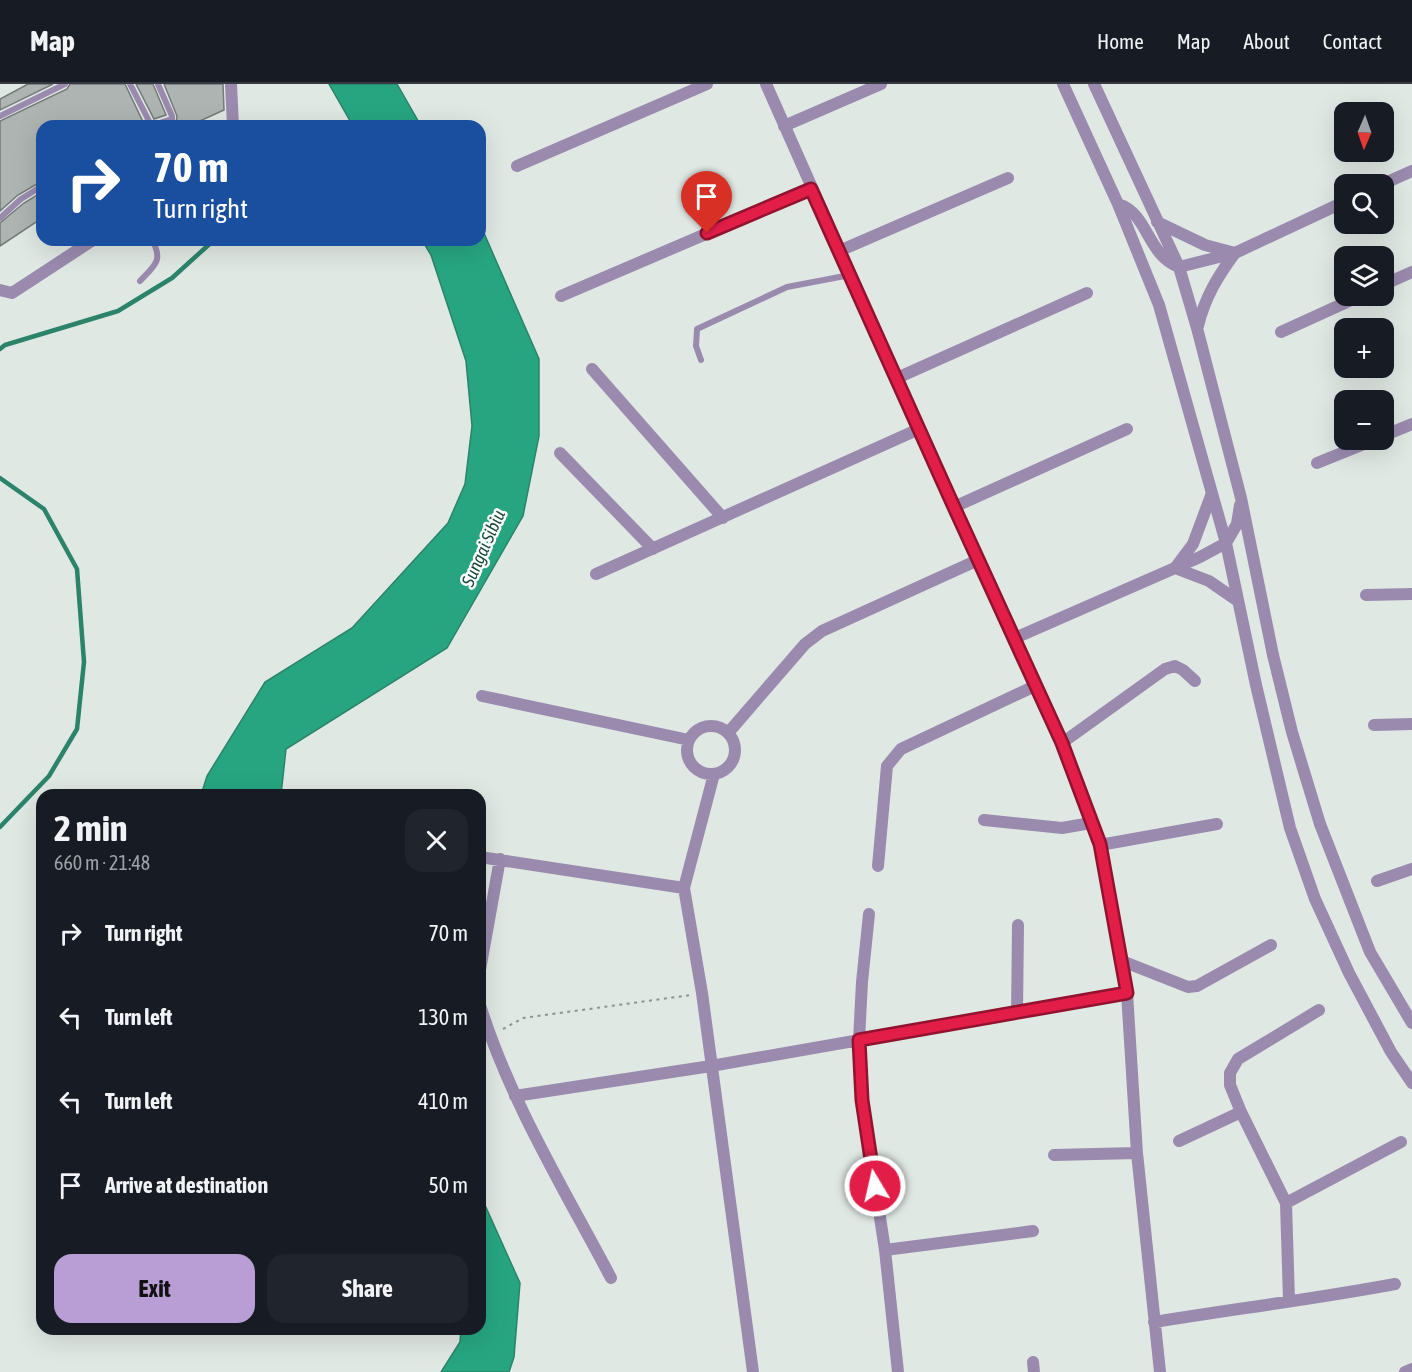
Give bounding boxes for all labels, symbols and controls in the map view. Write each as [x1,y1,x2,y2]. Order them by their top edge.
text: Map [30,25,75,57]
text: Home [1097,29,1144,53]
text: Map [1177,29,1211,53]
text: About [1244,29,1290,53]
text: Contact [1323,29,1382,53]
north arrow [1334,102,1394,162]
map controls [1334,102,1394,450]
text: 70 m [153,143,228,191]
icon: right [54,144,132,222]
pin [681,171,732,233]
button: search [1334,174,1394,234]
icon: arrive [690,180,723,213]
text: Turn right [153,193,248,224]
button: layers [1334,246,1394,306]
button: + [1334,318,1394,378]
button: − [1334,390,1394,450]
water label: Sungai Sibiu [456,506,509,590]
text: 2 min [54,807,128,849]
button: close [405,809,468,872]
text: 660 m · 21:48 [54,851,150,874]
icon: right [54,917,87,950]
text: Turn right [105,920,182,946]
text: 70 m [428,920,468,946]
icon: left [54,1001,87,1034]
text: Turn left [105,1004,172,1030]
text: 130 m [418,1004,468,1030]
icon: left [54,1085,87,1118]
text: Turn left [105,1088,172,1114]
text: 410 m [418,1088,468,1114]
position arrow [843,1154,907,1218]
icon: arrive [54,1169,87,1202]
text: Arrive at destination [105,1172,268,1198]
text: 50 m [428,1172,468,1198]
button: Exit [54,1254,255,1323]
button: Share [267,1254,468,1323]

